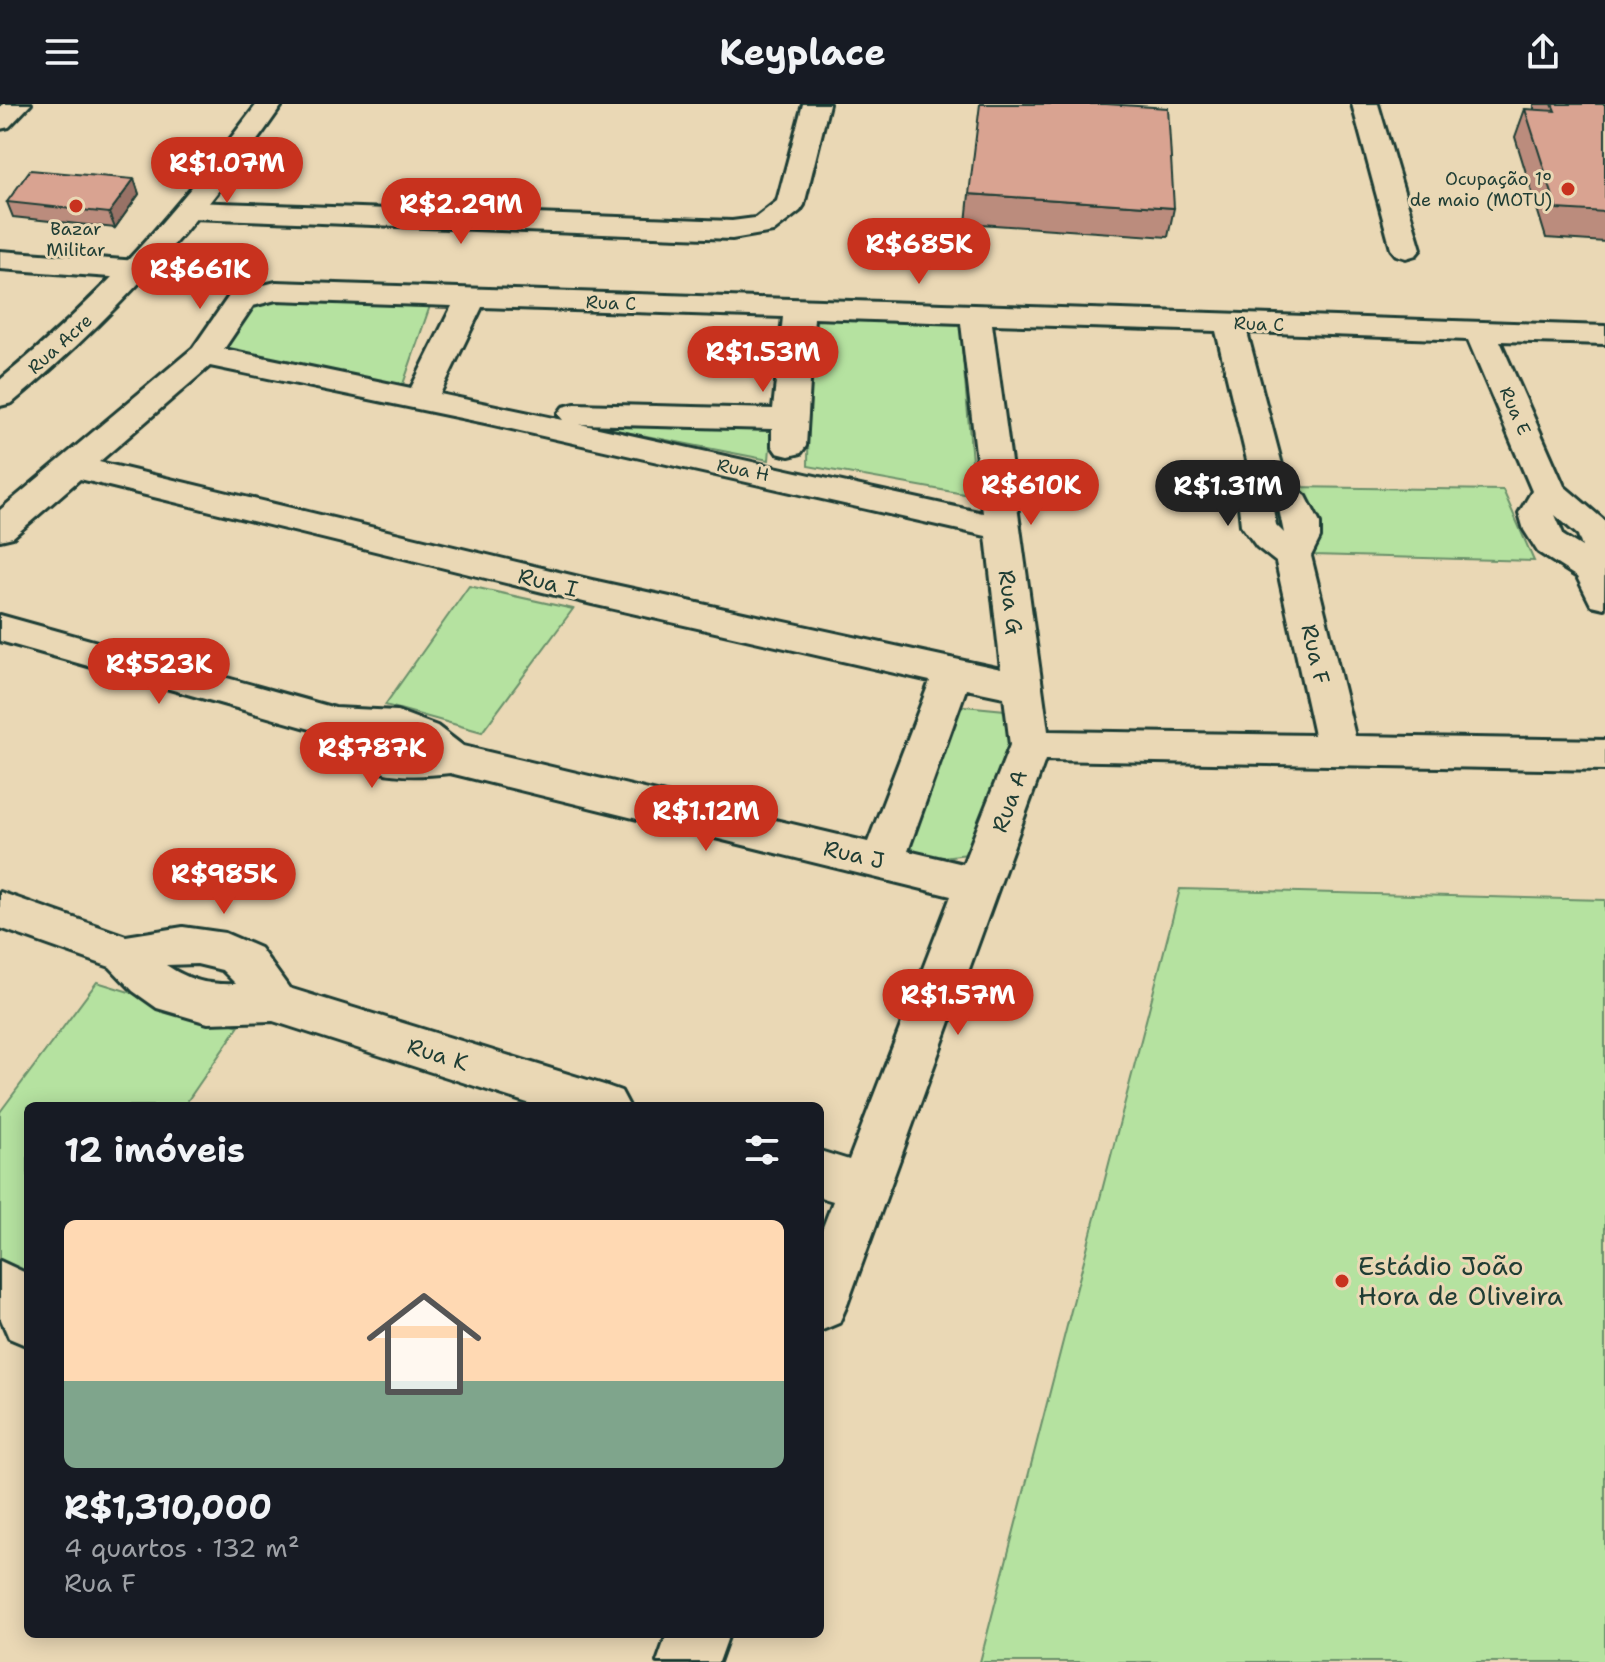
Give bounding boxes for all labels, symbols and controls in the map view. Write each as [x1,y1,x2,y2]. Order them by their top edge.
text: Keyplace [719,28,886,77]
icon: menu [40,30,84,74]
icon: share [1521,30,1565,74]
pin: R$1.07M [153,137,301,205]
text: R$1.07M [169,145,285,180]
place label: Ocupação 1º de maio (MOTU) [1410,167,1552,212]
pin: R$2.29M [387,178,535,246]
marker: Ocupação 1º de maio (MOTU) [1559,180,1577,198]
text: R$2.29M [399,186,523,221]
marker: Bazar Militar [67,197,85,215]
place label: Bazar Militar [46,217,106,262]
pin: R$685K [854,218,984,286]
text: R$685K [865,226,973,261]
pin: R$661K [135,243,265,311]
text: R$661K [149,251,251,286]
street label: Rua C [585,290,637,316]
street label: Rua Acre [23,309,97,379]
street label: Rua C [1233,311,1285,337]
pin: R$1.53M [689,326,837,394]
text: R$1.53M [705,334,821,369]
street label: Rua E [1494,383,1536,439]
street label: Rua H [715,453,771,487]
pin: R$610K [966,459,1096,527]
pin: R$1.31M [1154,460,1302,528]
text: R$610K [981,467,1081,502]
text: R$1.31M [1173,468,1283,503]
street label: Rua I [515,561,581,604]
street label: Rua G [992,568,1029,637]
street label: Rua F [1295,621,1336,687]
pin: R$523K [94,638,224,706]
text: R$523K [106,646,212,681]
pin: R$787K [307,722,437,790]
text: R$787K [318,730,426,765]
street label: Rua A [985,766,1034,836]
pin: R$1.12M [632,785,780,853]
text: R$1.12M [652,793,760,828]
street label: Rua J [821,833,887,876]
pin: R$985K [159,848,289,916]
text: R$985K [171,856,277,891]
pin: R$1.57M [884,969,1032,1037]
text: R$1.57M [901,977,1015,1012]
street label: Rua K [404,1031,472,1077]
text: 12 imóveis [64,1127,245,1173]
icon: filters [740,1128,784,1172]
place label: Estádio João Hora de Oliveira [1358,1248,1563,1313]
icon: home [352,1272,496,1416]
marker: Estádio João Hora de Oliveira [1333,1272,1351,1290]
text: R$1,310,000 [64,1484,272,1530]
text: 4 quartos · 132 m² [64,1530,300,1565]
text: Rua F [64,1565,136,1600]

